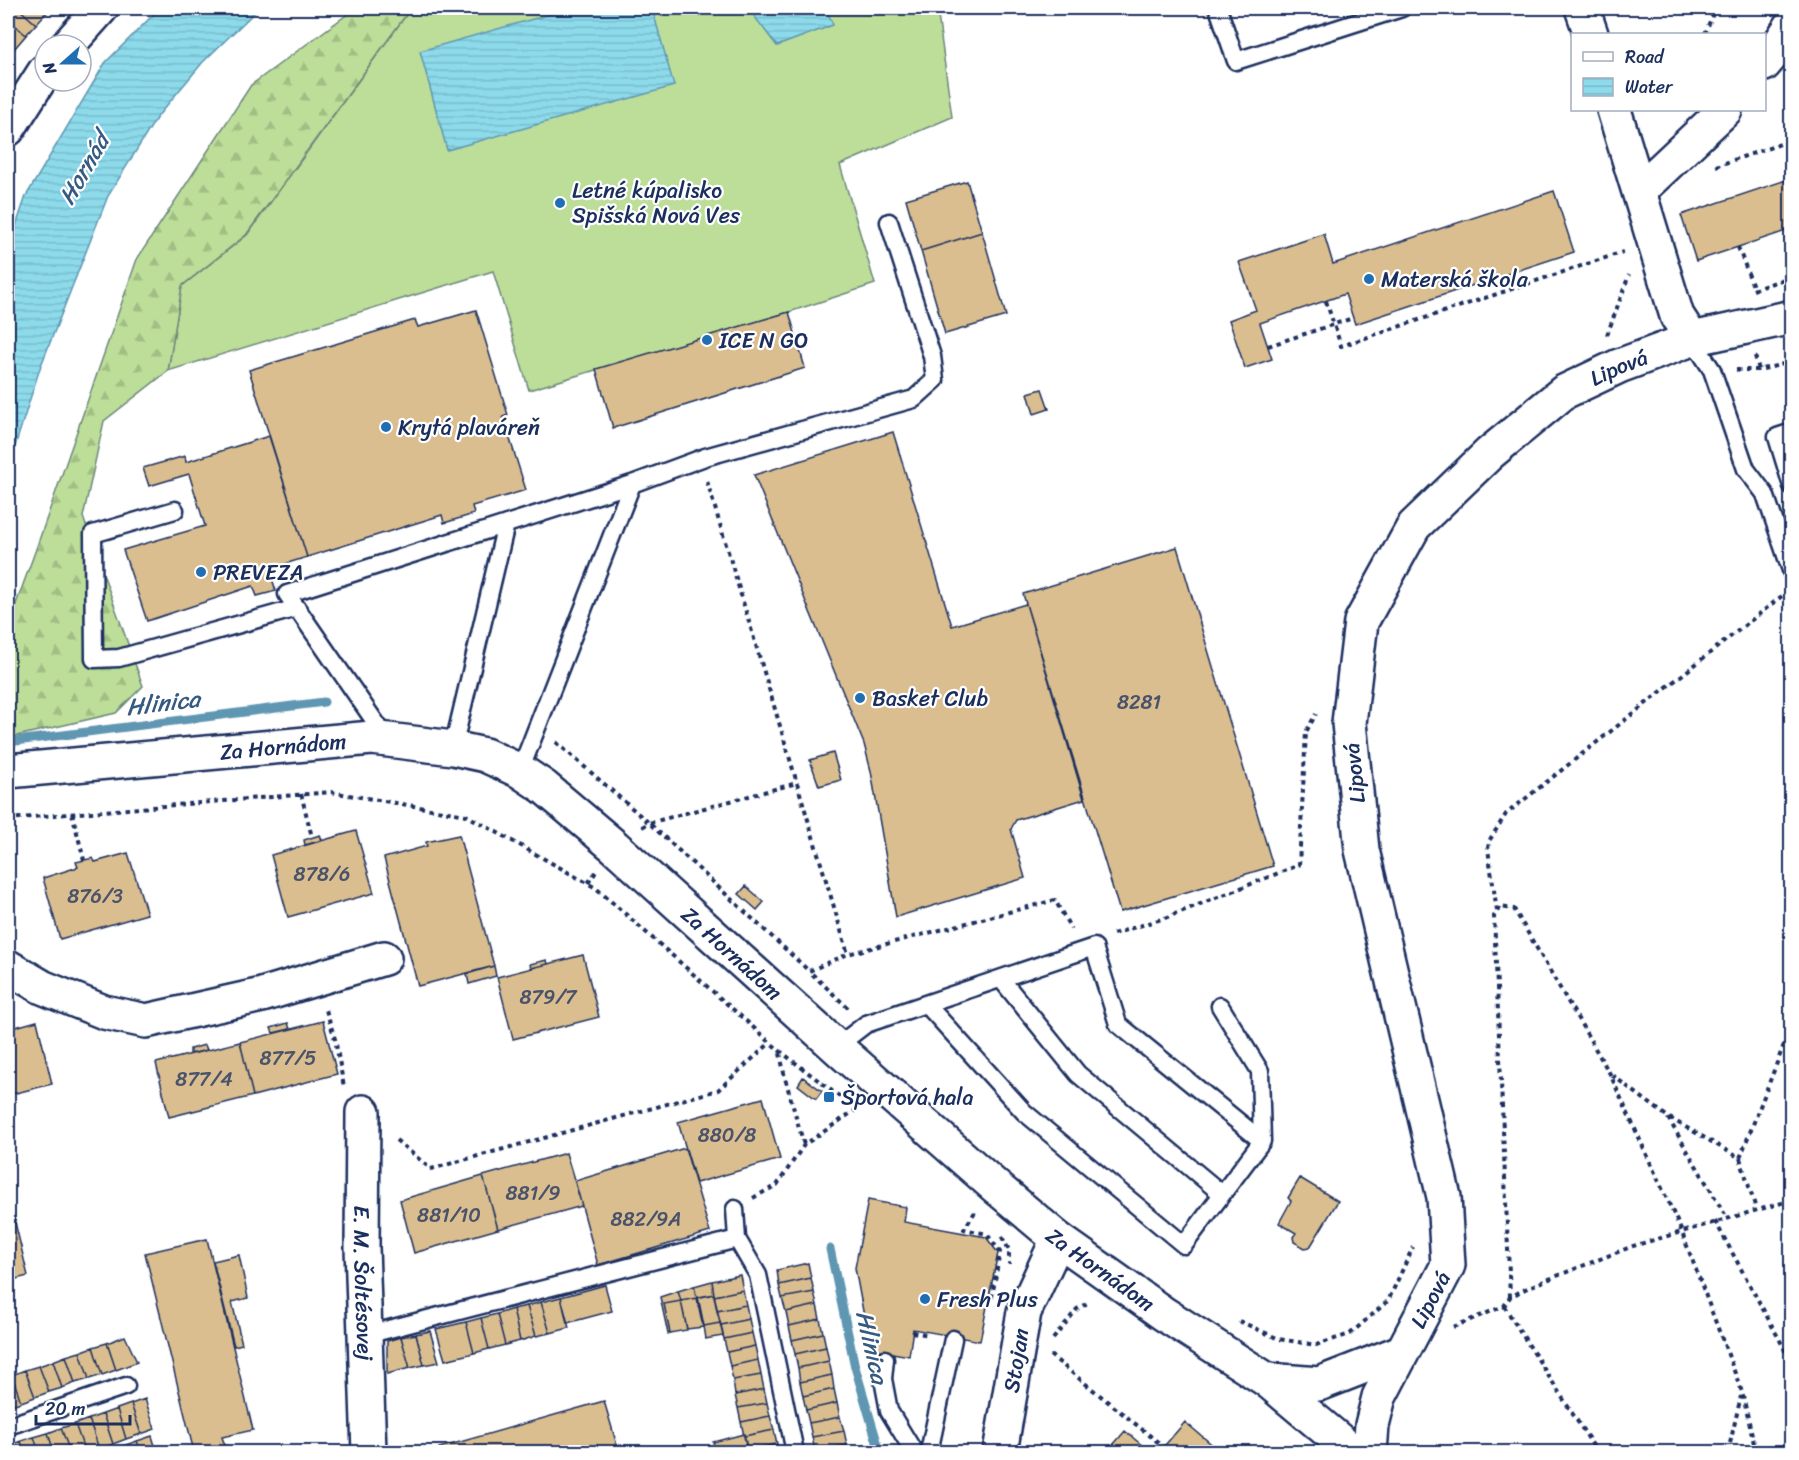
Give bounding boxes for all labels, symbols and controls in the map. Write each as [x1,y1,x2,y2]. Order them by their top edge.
north arrow [33,33,93,93]
legend [1571,33,1766,111]
text: Road [1625,41,1665,73]
text: N [34,57,65,80]
text: Water [1625,71,1674,103]
water label: Hornád [47,120,125,213]
place label: Letné kúpalisko Spišská Nová Ves [572,171,741,235]
marker: Letné kúpalisko Spišská Nová Ves [553,196,567,210]
place label: Materská škola [1381,260,1529,299]
marker: Materská škola [1362,272,1376,286]
place label: ICE N GO [718,321,809,360]
marker: ICE N GO [700,333,714,347]
street label: Lipová [1583,338,1654,397]
place label: Krytá plaváreň [398,408,540,447]
marker: Krytá plaváreň [379,420,393,434]
place label: PREVEZA [213,553,303,592]
marker: PREVEZA [194,565,208,579]
water label: Hlinica [124,677,204,728]
place label: Basket Club [872,679,988,718]
house number: 8281 [1117,685,1161,720]
marker: Basket Club [853,691,867,705]
street label: Za Hornádom [218,721,348,772]
street label: Lipová [1332,741,1377,805]
house number: 878/6 [294,857,350,892]
house number: 876/3 [67,879,123,914]
street label: Za Hornádom [672,896,792,1010]
house number: 879/7 [519,980,578,1015]
house number: 877/5 [259,1041,317,1076]
house number: 877/4 [175,1062,233,1097]
place label: Športová hala [841,1078,974,1117]
marker: Športová hala [822,1090,836,1104]
house number: 880/8 [698,1118,756,1153]
house number: 881/9 [506,1176,560,1211]
house number: 881/10 [417,1198,481,1233]
house number: 882/9A [611,1202,681,1237]
street label: E. M. Šoltésovej [342,1205,385,1362]
street label: Za Hornádom [1037,1217,1163,1322]
street label: Lipová [1399,1264,1462,1335]
place label: Fresh Plus [937,1280,1039,1319]
marker: Fresh Plus [918,1292,932,1306]
water label: Hlinica [843,1306,901,1390]
street label: Stojan [992,1325,1041,1396]
scale bar [36,1388,130,1426]
text: 20 m [45,1393,85,1425]

